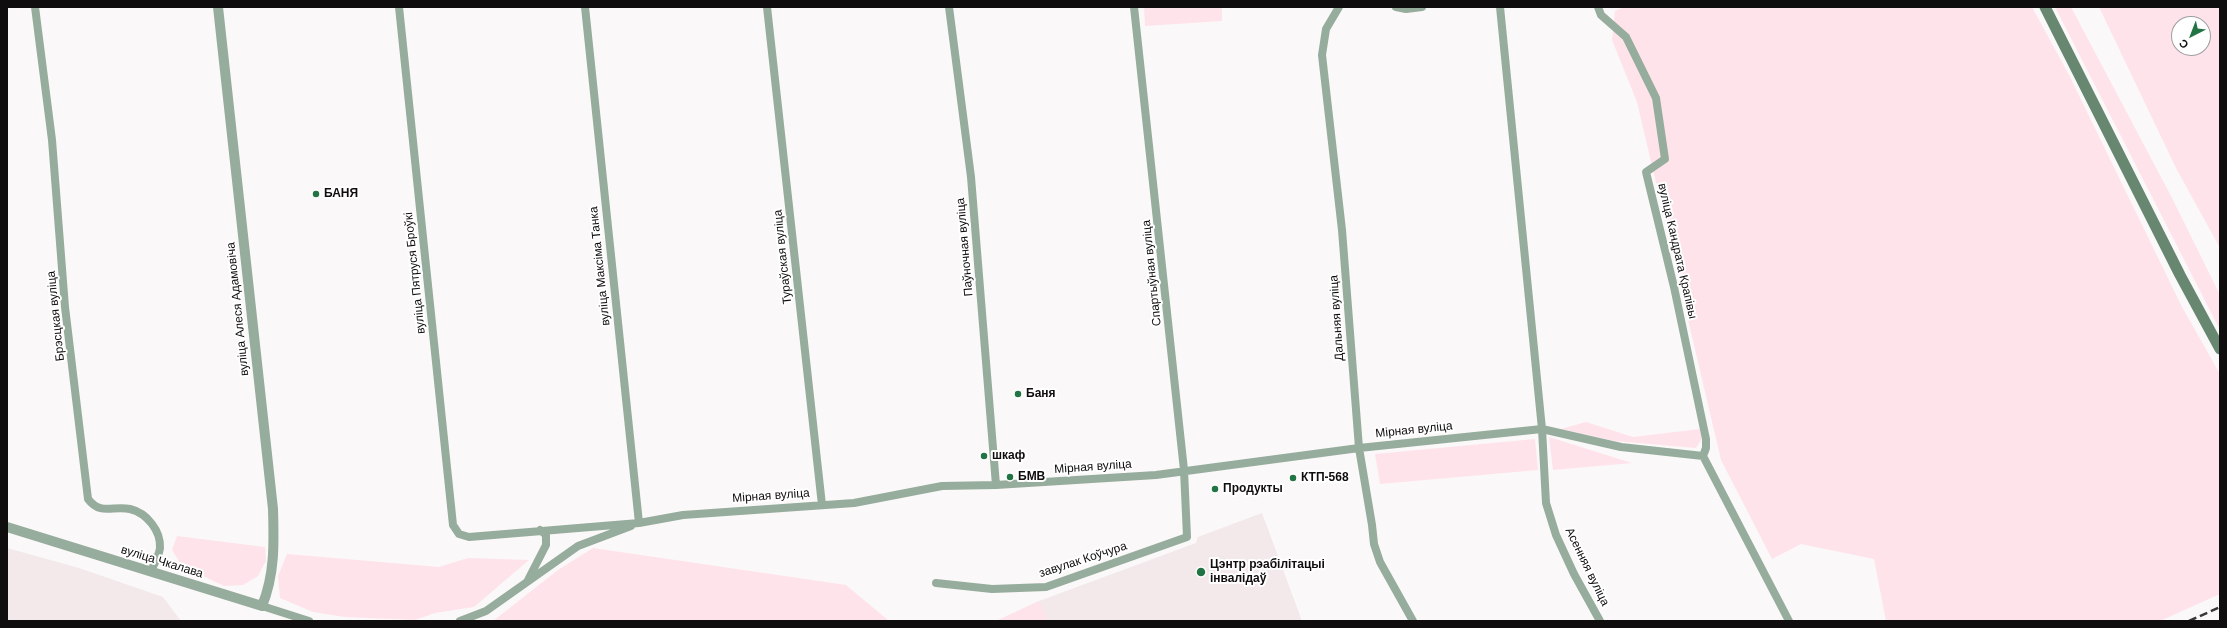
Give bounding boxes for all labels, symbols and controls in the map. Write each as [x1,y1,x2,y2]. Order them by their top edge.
north arrow [2171,16,2211,56]
text: С [2177,37,2191,51]
street label: вуліца Кандрата Крапівы [1654,182,1700,320]
place label: БАНЯ [324,187,358,201]
marker: БАНЯ [311,189,321,199]
street label: Паўночная вуліца [954,197,976,297]
street label: вуліца Максіма Танка [587,206,613,326]
street label: Тураўская вуліца [771,209,795,305]
street label: вуліца Пятруся Броўкі [401,211,429,335]
street label: Спартыўная вуліца [1139,219,1165,327]
street label: вуліца Алеся Адамовіча [224,241,252,377]
street label: Брэсцкая вуліца [44,270,68,362]
street label: Дальняя вуліца [1327,275,1347,361]
place label: Баня [1026,387,1056,401]
marker: Баня [1013,389,1023,399]
street label: Мірная вуліца [1375,419,1453,441]
place label: шкаф [992,449,1025,463]
marker: шкаф [979,451,989,461]
street label: Мірная вуліца [1054,457,1132,477]
place label: БМВ [1018,470,1045,484]
place label: КТП-568 [1301,471,1349,485]
marker: БМВ [1005,472,1015,482]
marker: КТП-568 [1288,473,1298,483]
place label: Продукты [1223,482,1283,496]
marker: Продукты [1210,484,1220,494]
street label: Мірная вуліца [732,486,810,506]
street label: Асенняя вуліца [1562,525,1612,609]
street label: завулак Коўчура [1037,539,1129,581]
street label: вуліца Чкалава [119,543,205,581]
place label: Цэнтр рэабілітацыі інвалідаў [1210,558,1325,586]
marker: Цэнтр рэабілітацыі інвалідаў [1195,566,1207,578]

